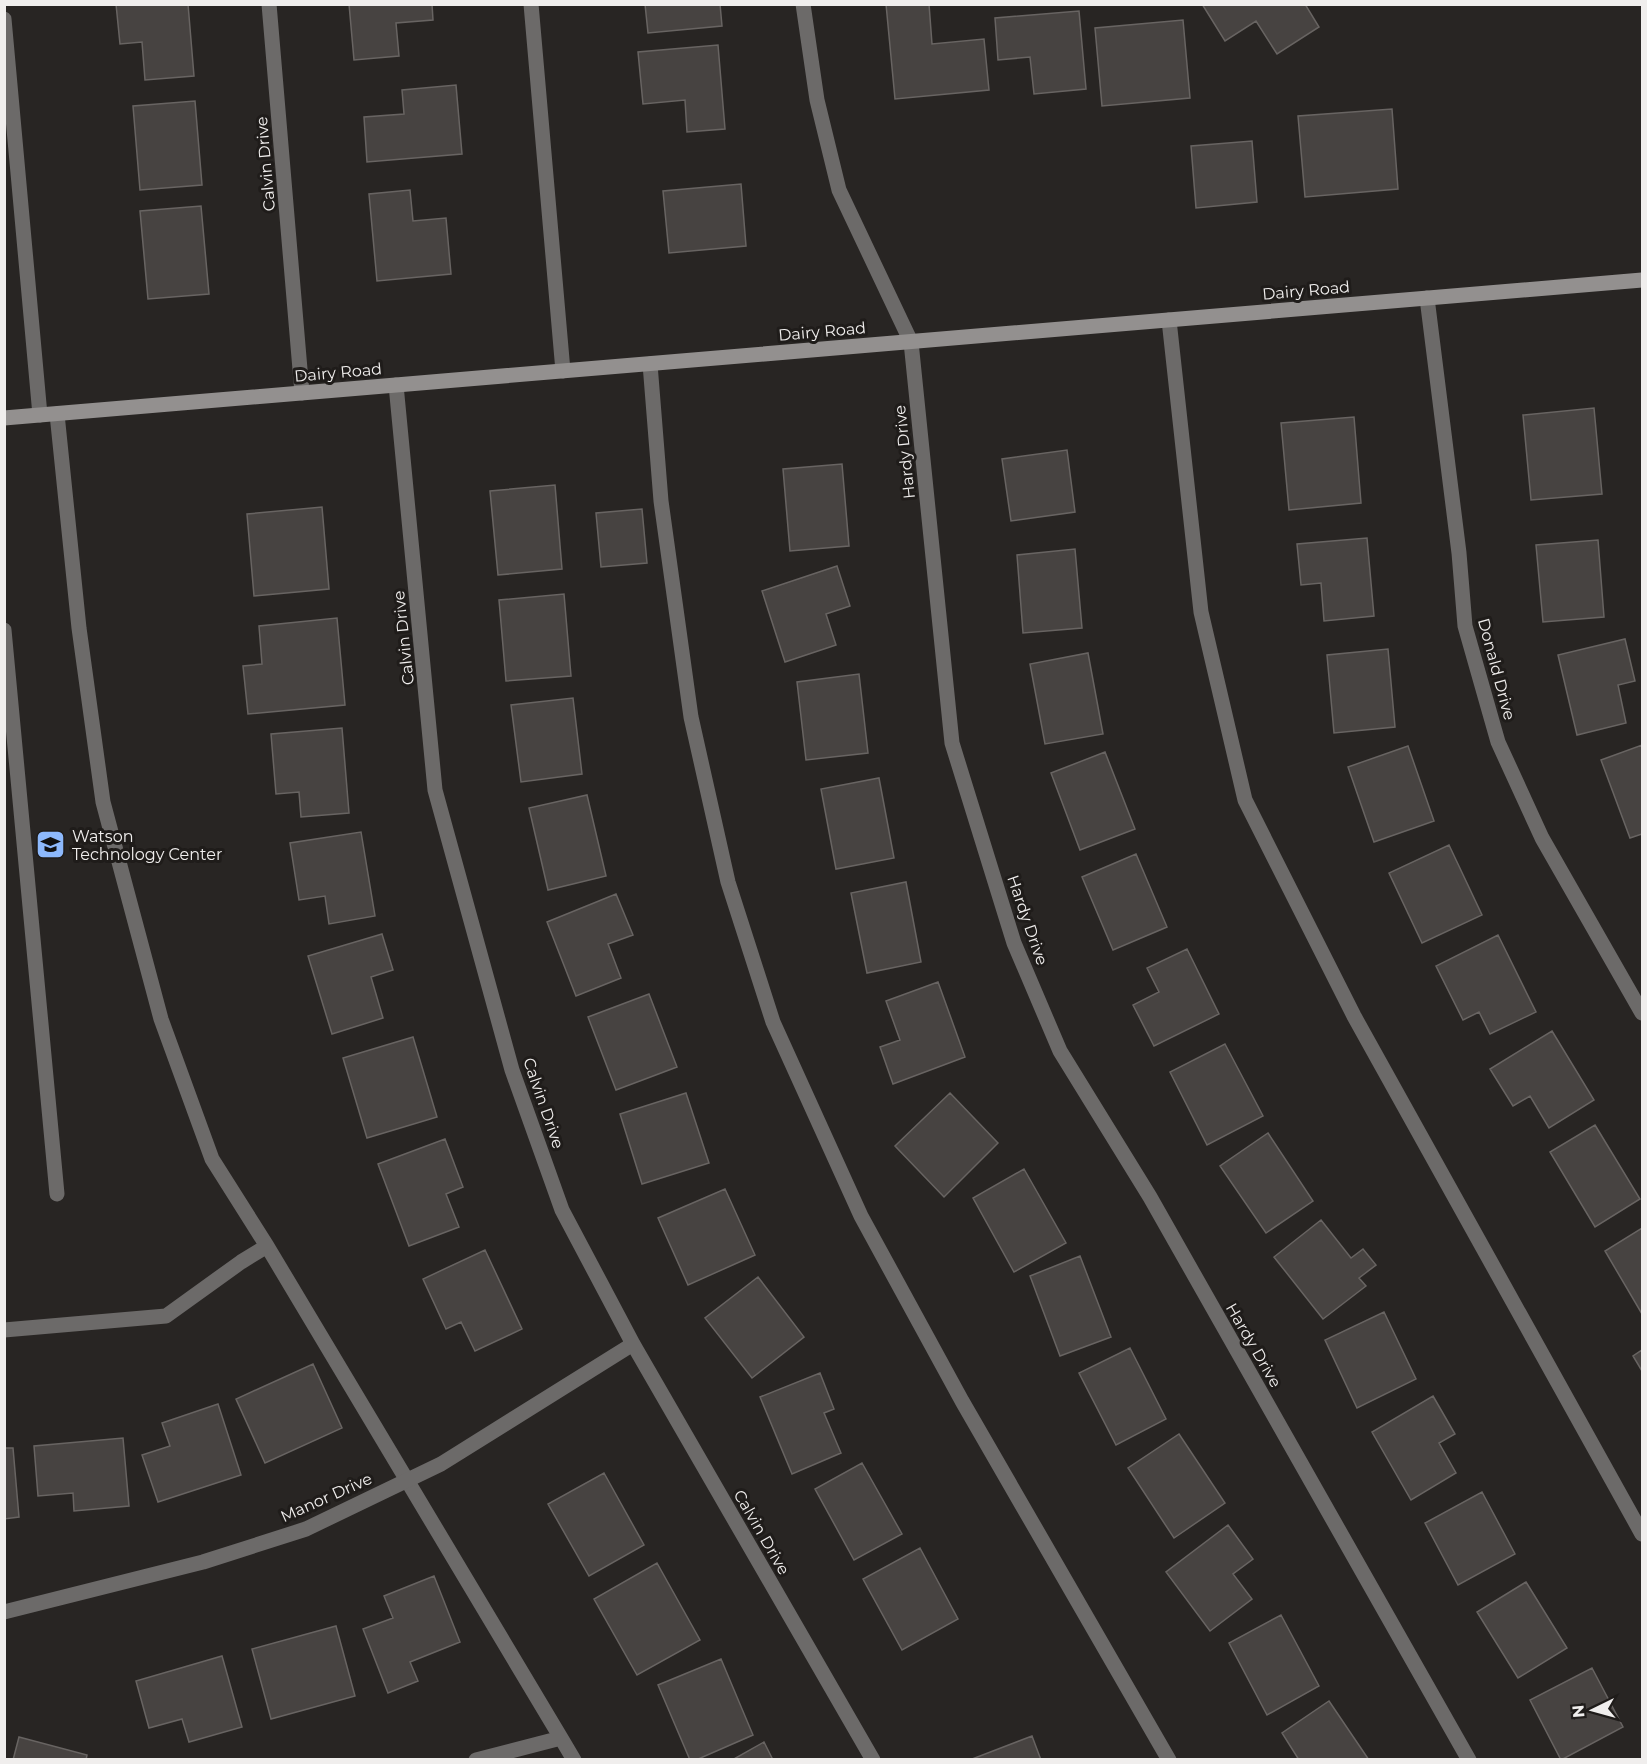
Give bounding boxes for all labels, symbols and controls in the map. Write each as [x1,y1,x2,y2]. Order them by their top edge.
street label: Calvin Drive [252,116,279,212]
street label: Dairy Road [1261,277,1351,304]
street label: Dairy Road [777,318,867,345]
street label: Dairy Road [293,359,383,386]
street label: Hardy Drive [890,404,919,500]
street label: Calvin Drive [389,590,418,686]
street label: Donald Drive [1474,616,1519,722]
place label: Watson Technology Center [72,827,222,864]
school or university icon: Watson Technology Center [35,829,67,861]
street label: Hardy Drive [1003,873,1052,968]
street label: Calvin Drive [519,1055,568,1151]
street label: Hardy Drive [1222,1300,1285,1391]
street label: Manor Drive [278,1469,375,1526]
street label: Calvin Drive [730,1486,794,1578]
north arrow [1563,1680,1623,1740]
text: N [1569,1704,1589,1719]

